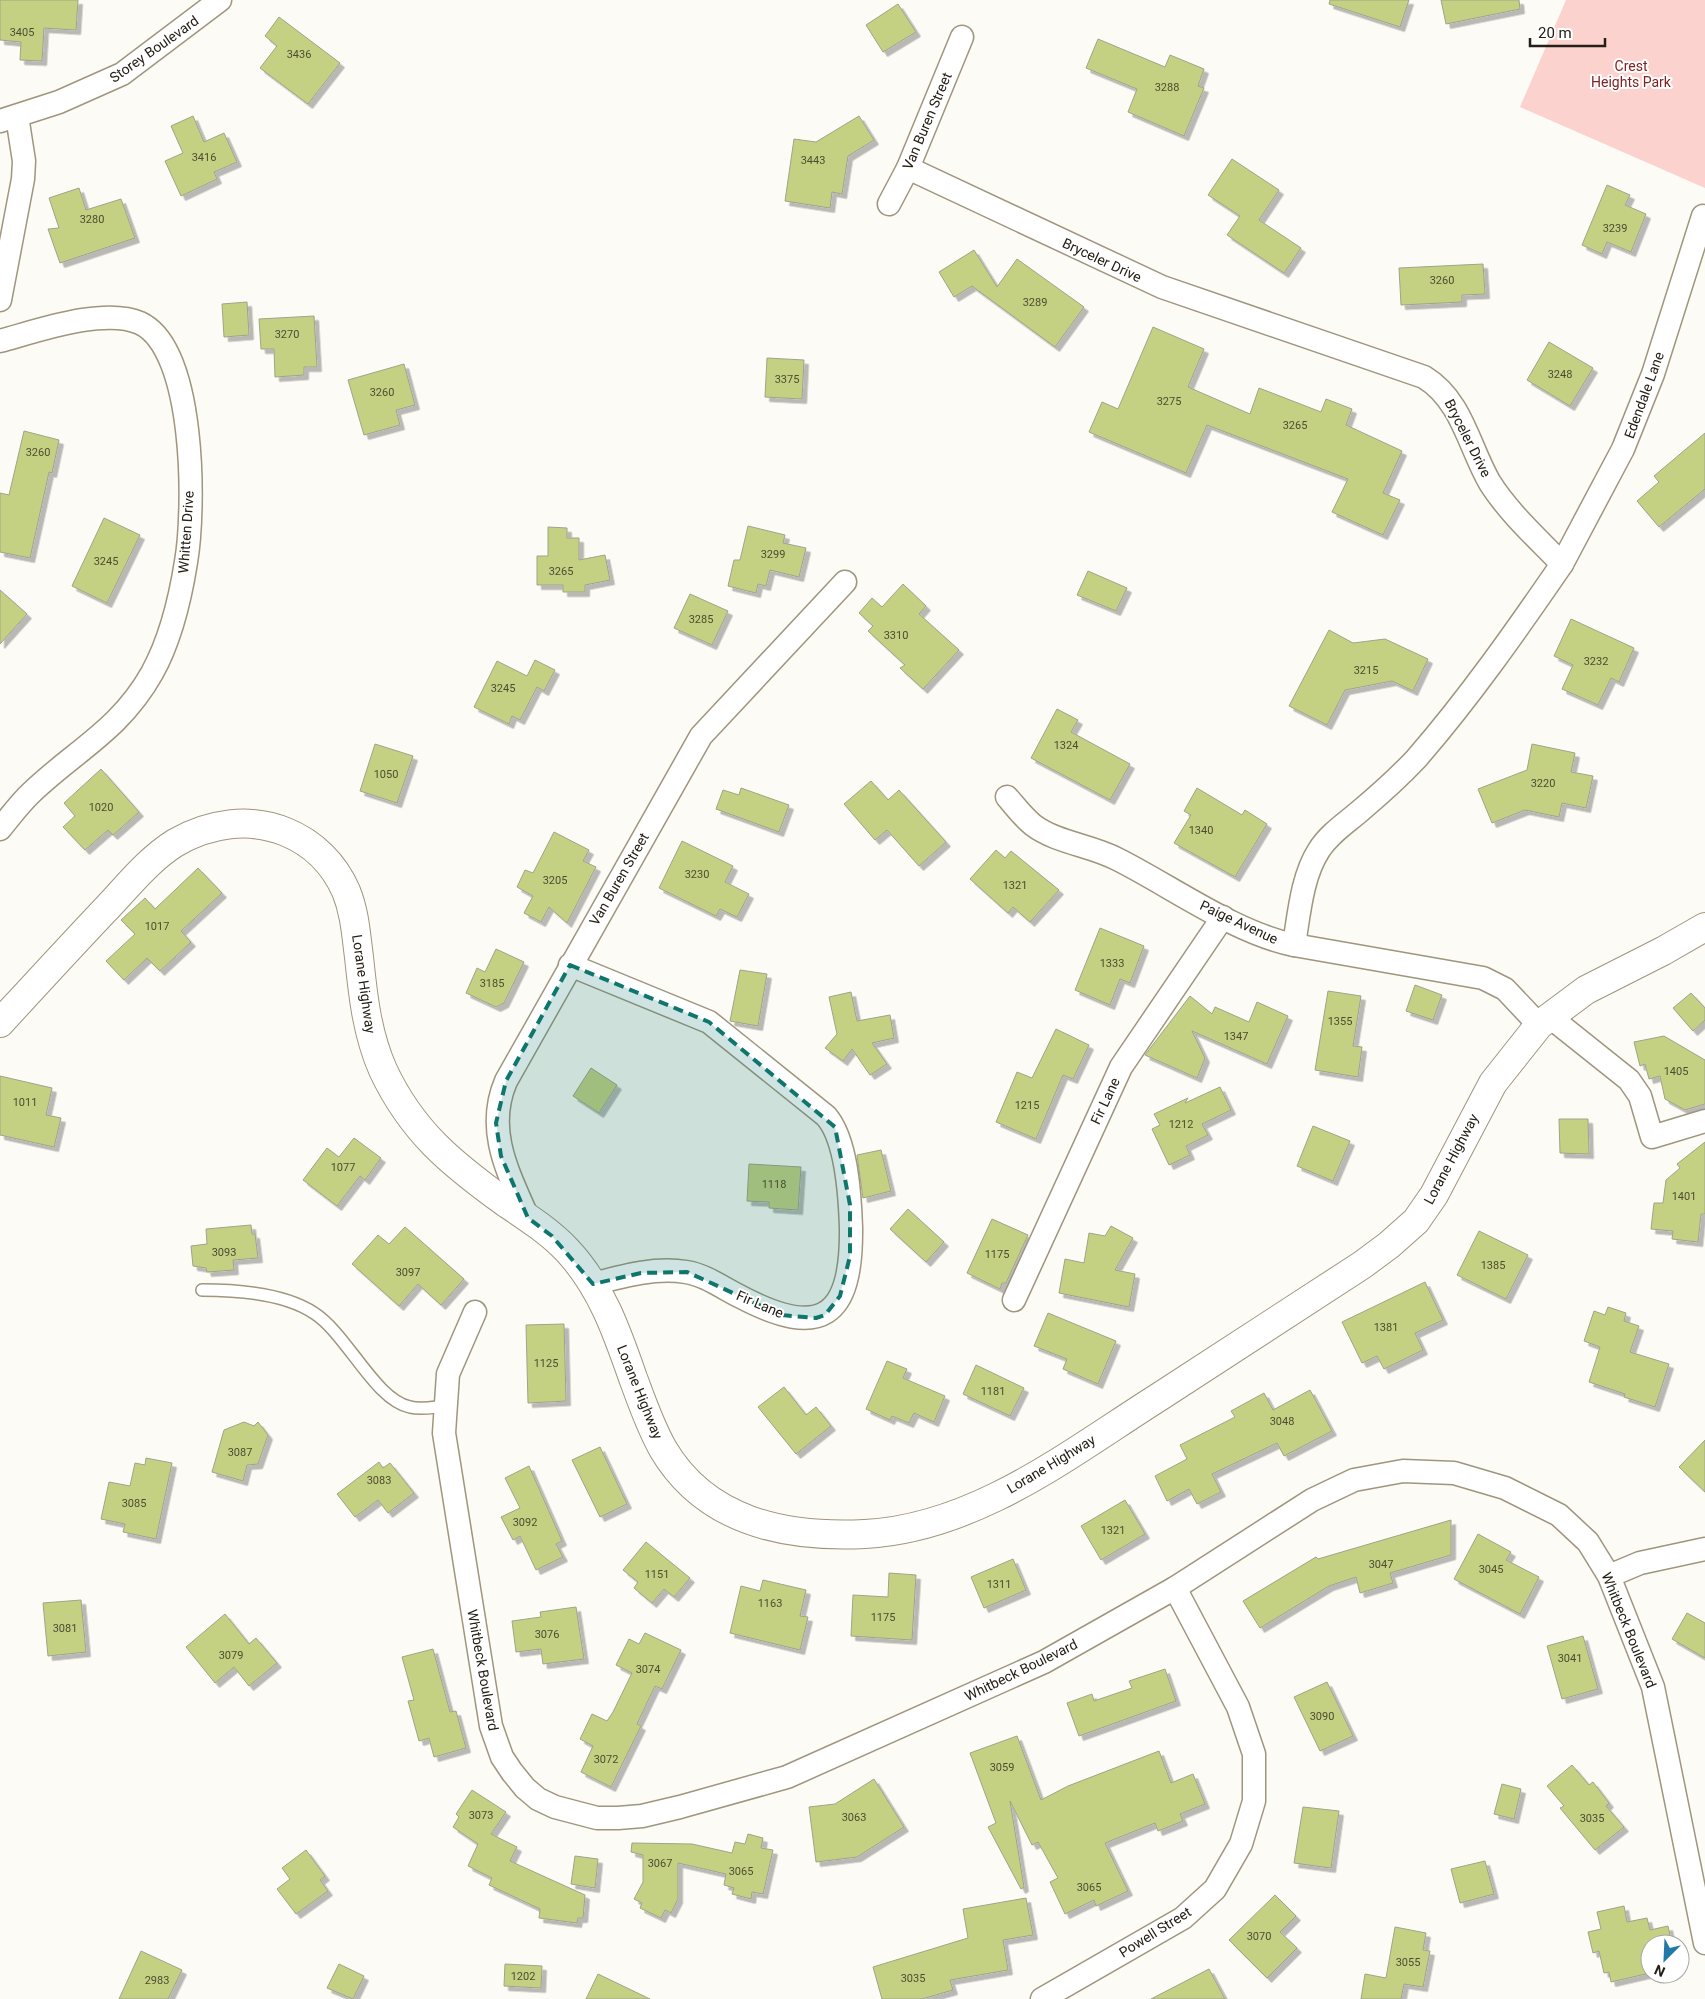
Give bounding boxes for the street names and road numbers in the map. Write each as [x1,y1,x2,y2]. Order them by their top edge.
street label: Storey Boulevard [107,12,201,86]
street label: Van Buren Street [899,70,955,172]
street label: Bryceler Drive [1060,235,1144,285]
street label: Edendale Lane [1621,350,1667,440]
street label: Bryceler Drive [1441,396,1495,480]
street label: Whitten Drive [175,490,197,574]
street label: Van Buren Street [586,830,652,928]
street label: Paige Avenue [1197,897,1281,947]
street label: Lorane Highway [349,933,379,1035]
street label: Fir Lane [1087,1075,1123,1127]
street label: Lorane Highway [1420,1111,1482,1207]
street label: Fir Lane [734,1287,786,1321]
street label: Lorane Highway [614,1343,666,1442]
street label: Lorane Highway [1004,1431,1098,1497]
street label: Whitbeck Boulevard [1598,1570,1660,1690]
street label: Whitbeck Boulevard [464,1608,502,1732]
street label: Whitbeck Boulevard [962,1636,1080,1704]
street label: Powell Street [1116,1903,1194,1960]

